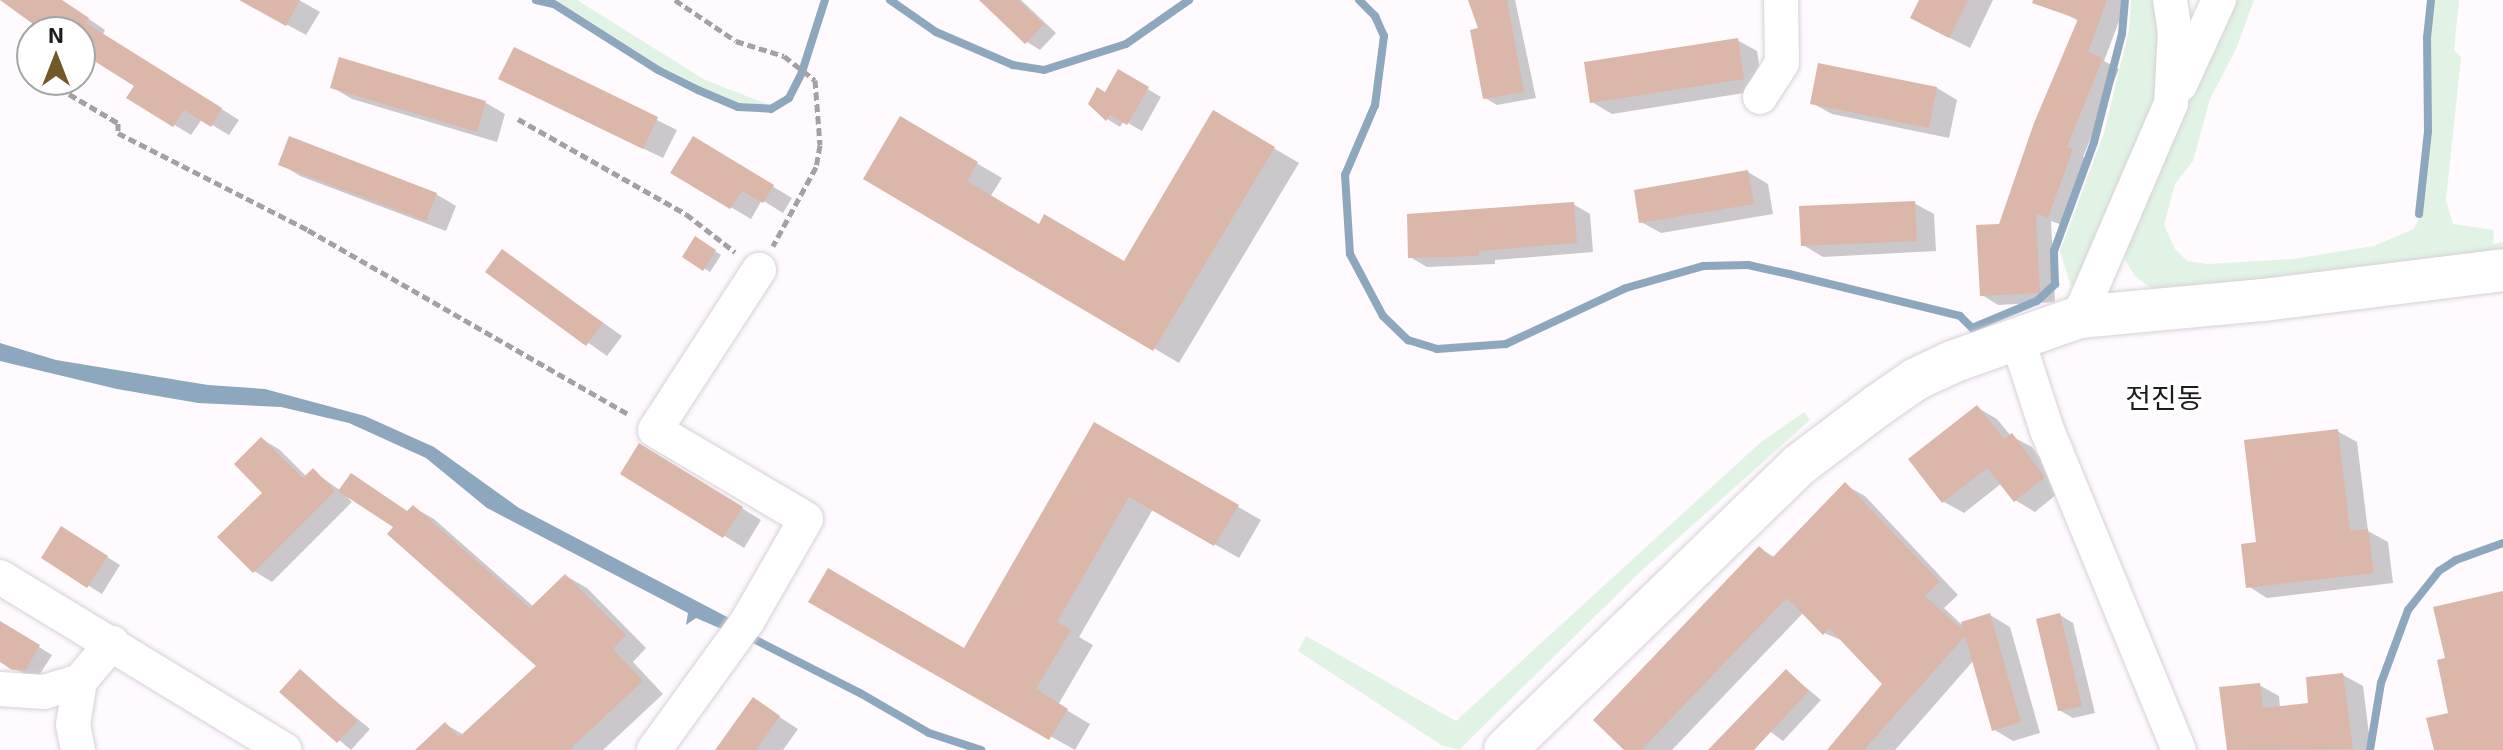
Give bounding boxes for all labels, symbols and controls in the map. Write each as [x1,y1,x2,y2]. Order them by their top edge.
north arrow [16,16,96,96]
text: N [48,21,64,47]
district label: 전진동 [2125,380,2203,414]

